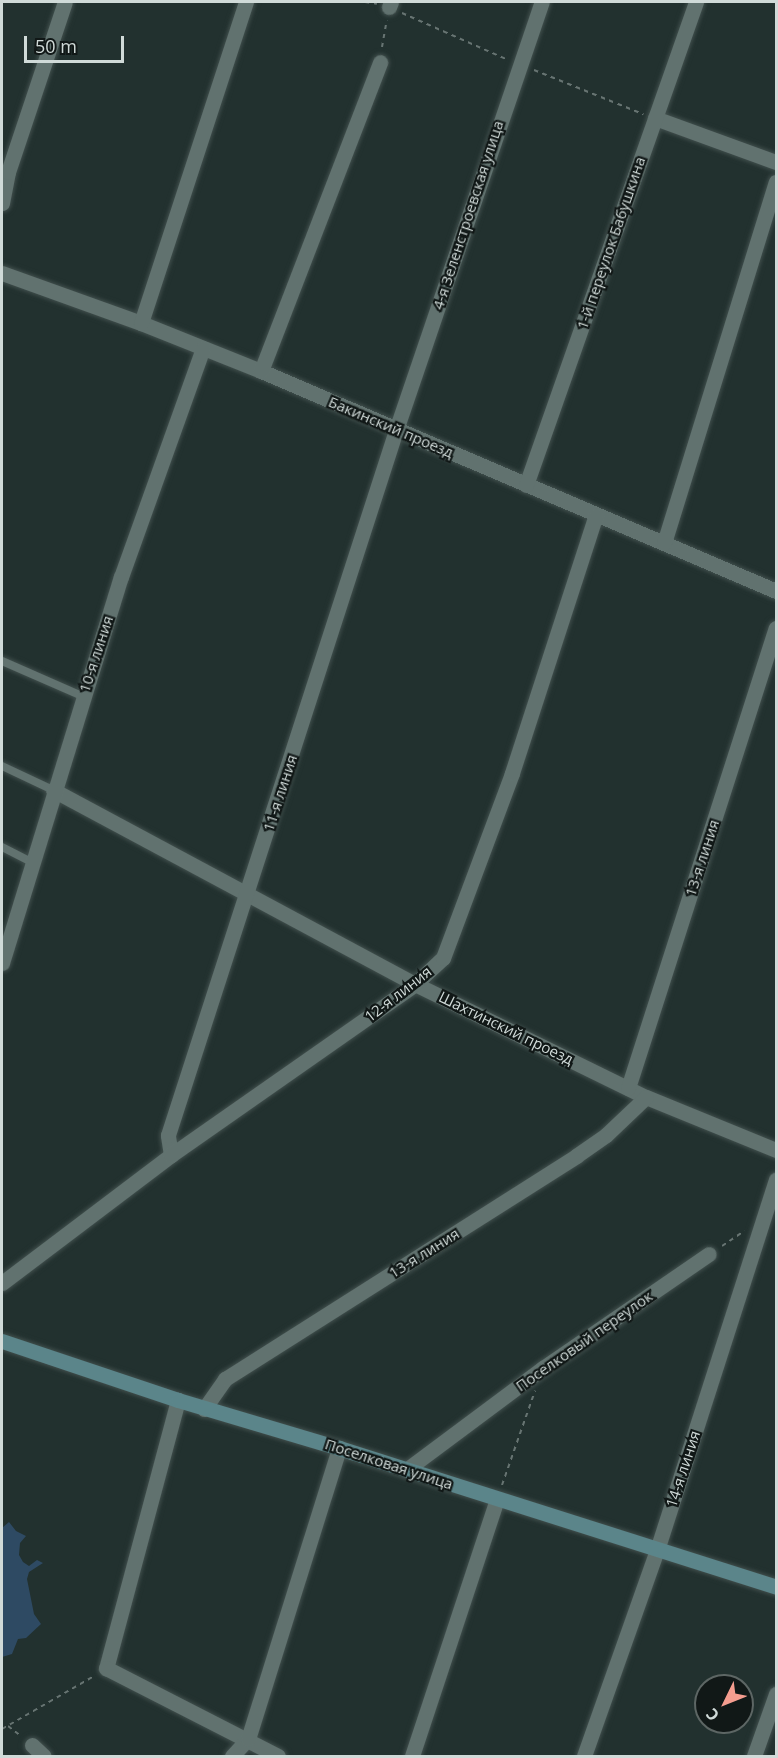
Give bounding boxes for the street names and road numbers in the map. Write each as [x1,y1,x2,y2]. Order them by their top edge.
street label: 4-я Зеленстроевская улица [429,118,507,312]
street label: 1-й переулок Бабушкина [573,154,649,332]
street label: Бакинский проезд [326,393,456,461]
street label: 10-я линия [75,613,117,695]
street label: 11-я линия [259,752,301,834]
street label: 13-я линия [681,817,723,899]
street label: 12-я линия [361,962,435,1026]
street label: Шахтинский проезд [436,988,576,1068]
street label: 13-я линия [385,1224,463,1282]
street label: Поселковый переулок [512,1287,656,1395]
street label: 14-я линия [662,1428,704,1510]
street label: Поселковая улица [323,1435,455,1493]

